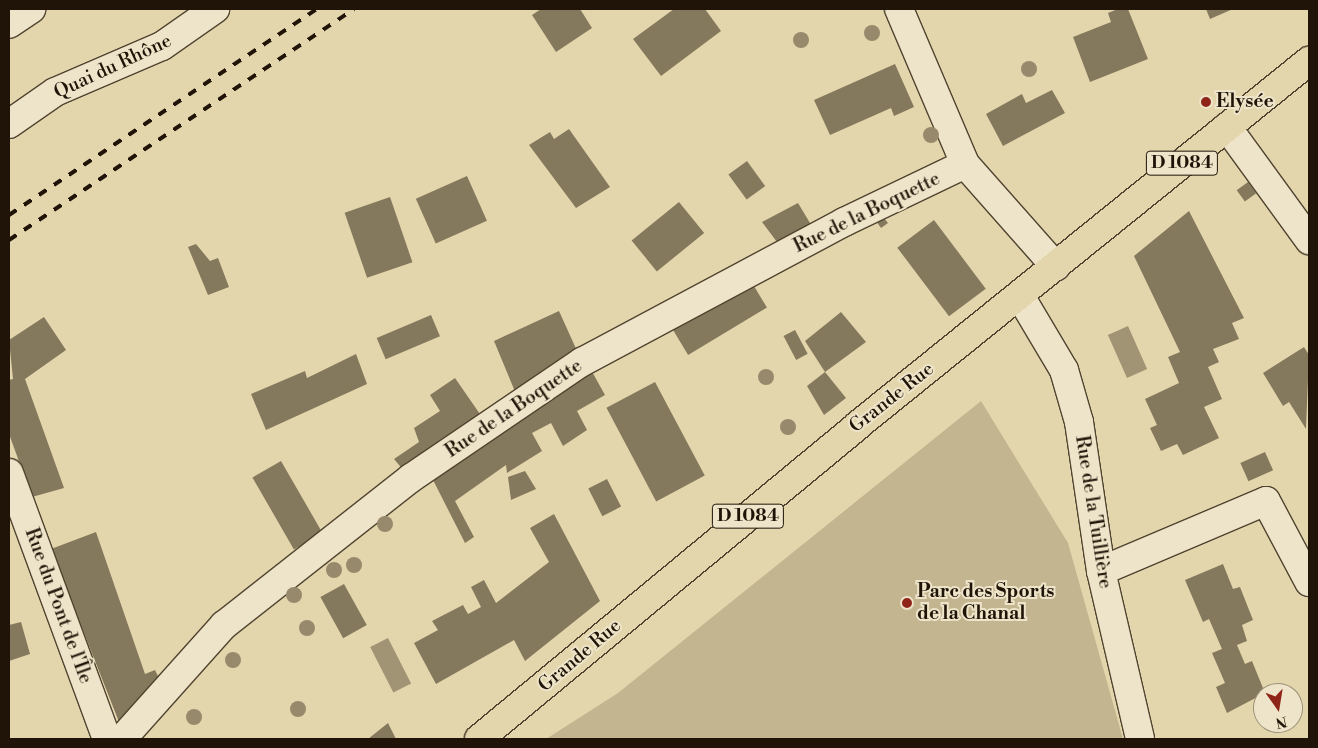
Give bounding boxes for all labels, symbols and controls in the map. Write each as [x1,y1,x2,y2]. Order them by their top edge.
street label: Quai du Rhône [51,30,175,104]
place label: Elysée [1216,91,1274,113]
marker: Elysée [1200,96,1212,108]
road number: D 1084 [1146,148,1218,178]
street label: Rue de la Boquette [790,168,944,258]
street label: Rue de la Boquette [441,355,587,463]
street label: Grande Rue [845,358,939,438]
street label: Rue de la Tuillière [1070,434,1116,590]
road number: D 1084 [712,501,784,532]
street label: Rue du Pont de l'Île [19,525,97,687]
place label: Parc des Sports de la Chanal [917,581,1055,625]
marker: Parc des Sports de la Chanal [901,597,913,609]
street label: Grande Rue [534,615,626,697]
north arrow [1253,683,1303,733]
text: N [1274,712,1289,732]

